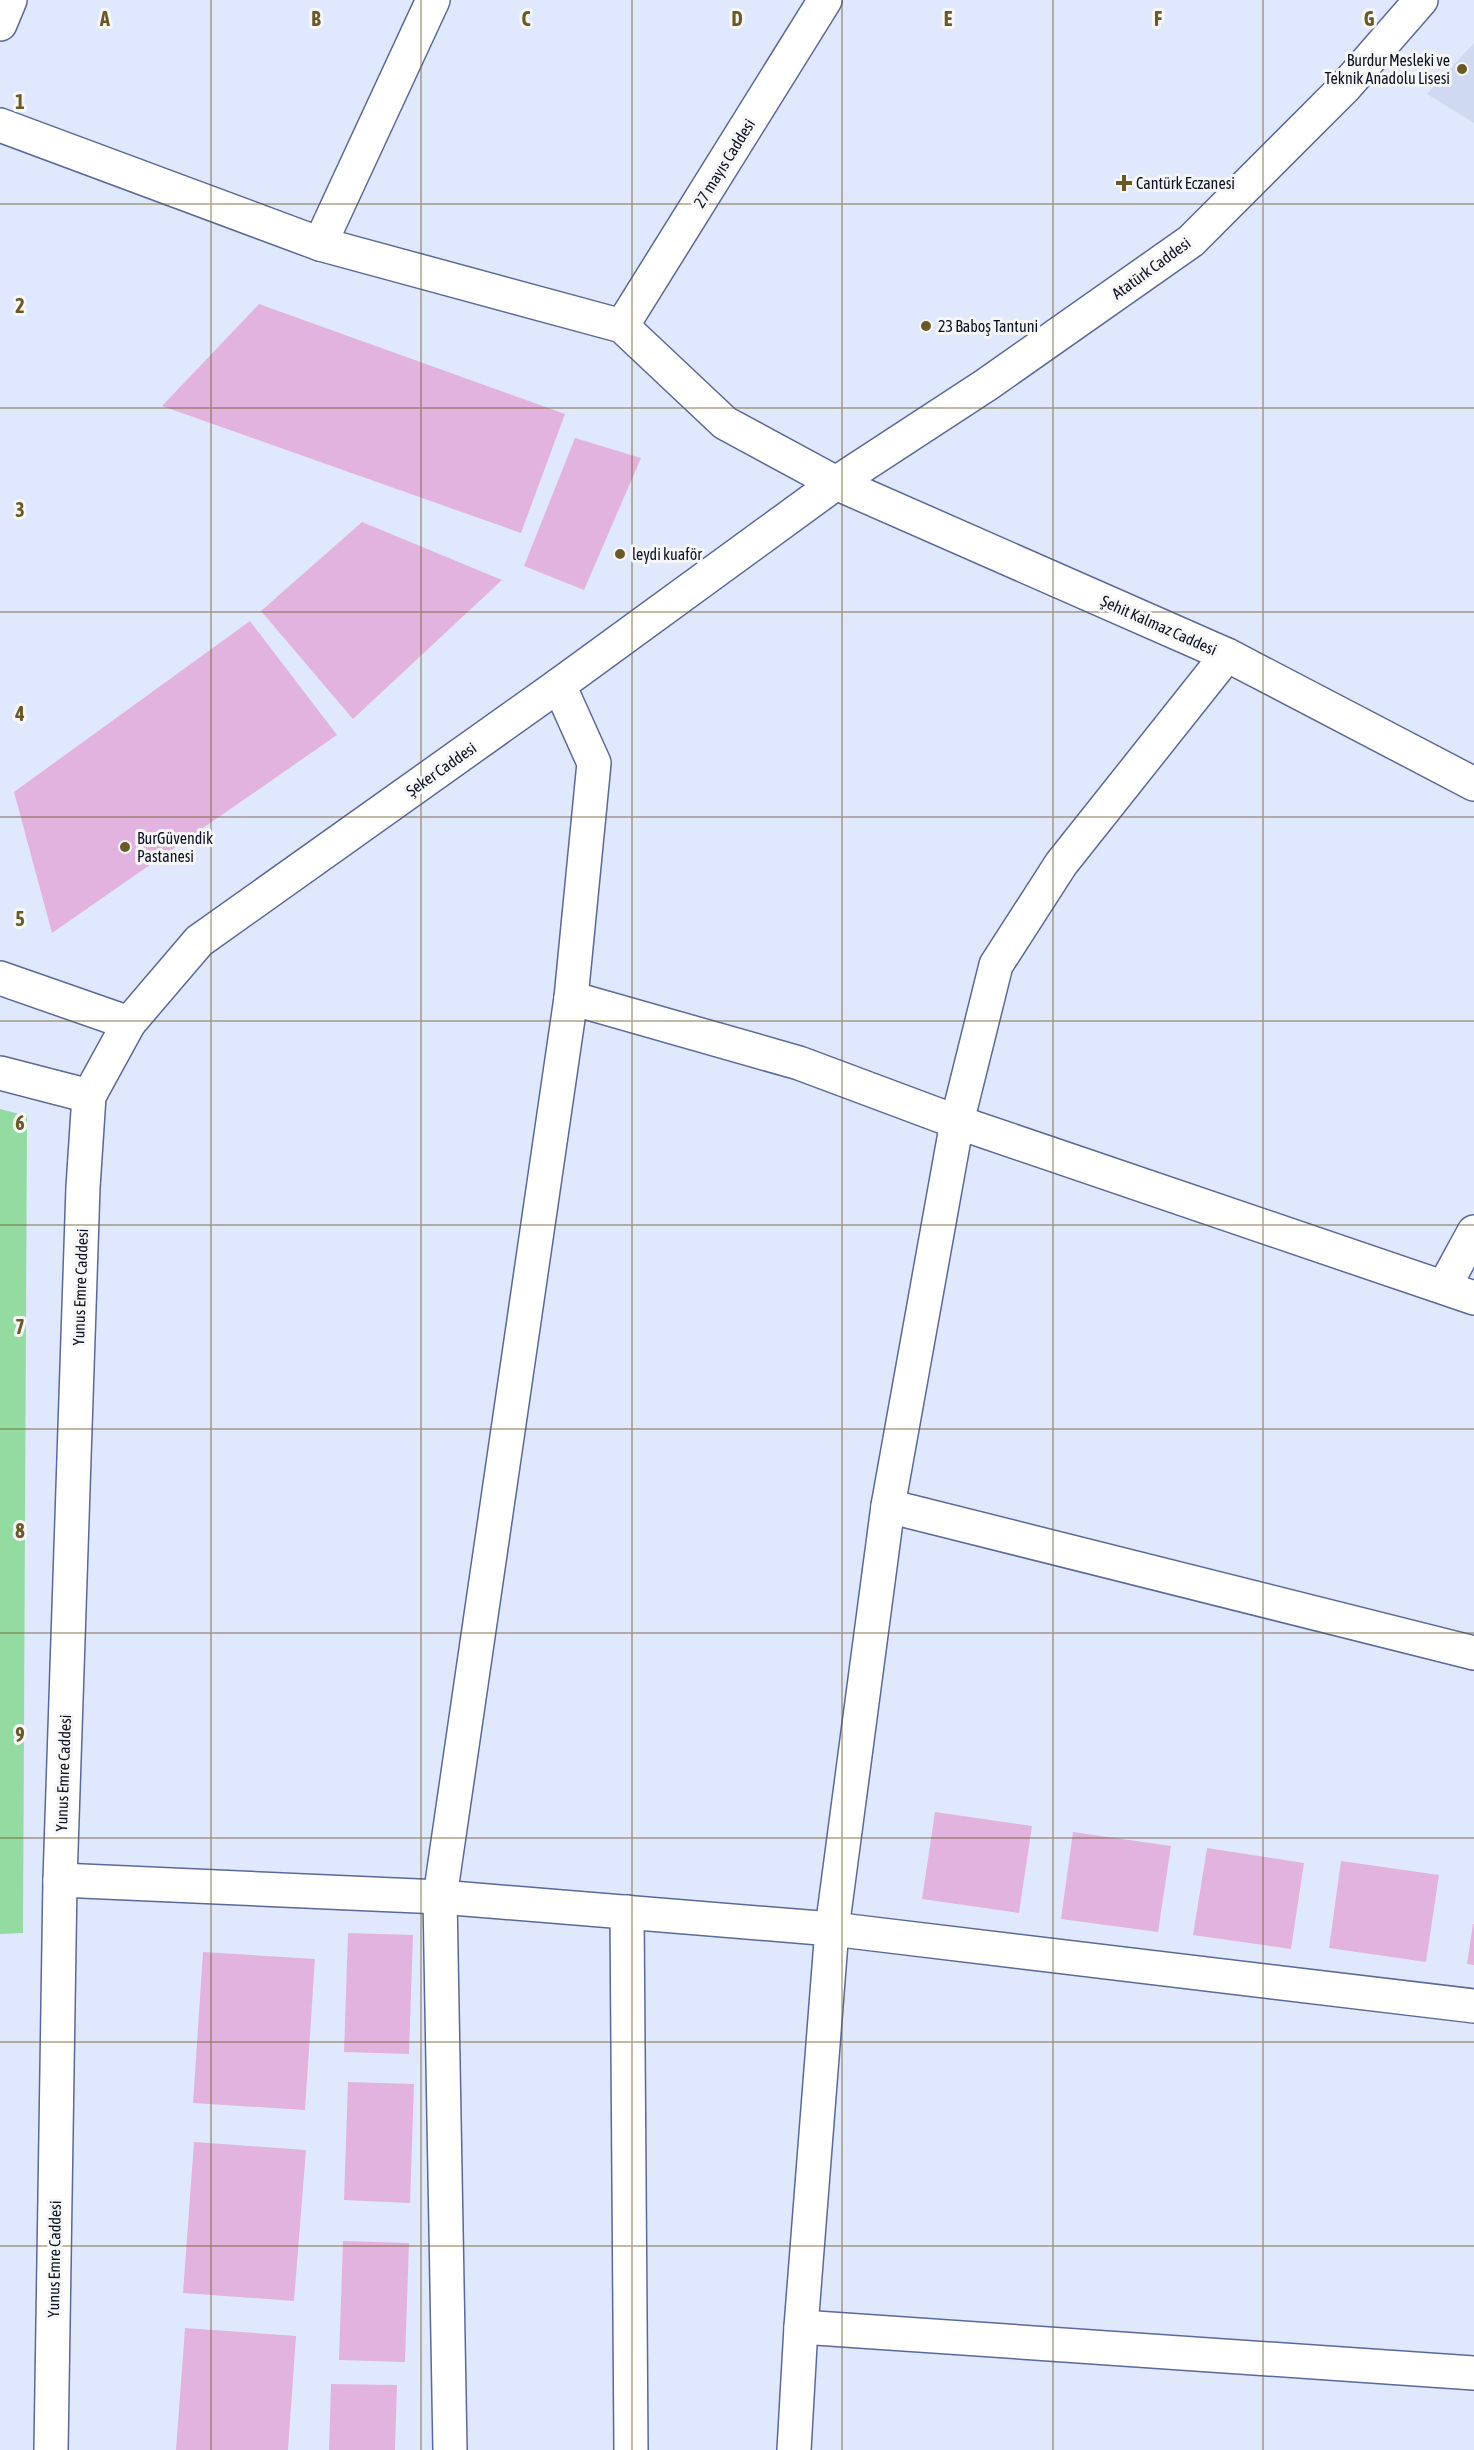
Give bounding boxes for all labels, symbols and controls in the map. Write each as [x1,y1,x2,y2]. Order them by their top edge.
text: A [99,7,110,30]
text: B [311,7,321,30]
text: C [522,7,531,30]
text: D [731,7,743,30]
text: E [944,7,953,30]
text: F [1154,7,1162,30]
text: G [1364,7,1375,30]
place label: Burdur Mesleki ve Teknik Anadolu Lisesi [1325,51,1450,87]
marker: Burdur Mesleki ve Teknik Anadolu Lisesi [1455,62,1469,76]
text: 1 [15,90,25,113]
street label: 27 mayıs Caddesi [690,116,759,211]
place label: Cantürk Eczanesi [1136,174,1235,192]
marker: Cantürk Eczanesi [1117,176,1131,190]
street label: Atatürk Caddesi [1108,234,1194,302]
text: 2 [15,294,25,317]
place label: 23 Baboş Tantuni [938,317,1038,336]
marker: 23 Baboş Tantuni [919,319,933,333]
text: 3 [15,498,25,521]
place label: leydi kuaför [632,545,702,564]
marker: leydi kuaför [613,547,627,561]
street label: Şehit Kalmaz Caddesi [1098,591,1220,660]
text: 4 [14,702,25,725]
street label: Şeker Caddesi [403,738,480,801]
place label: BurGüvendik Pastanesi [137,829,213,865]
marker: BurGüvendik Pastanesi [118,840,132,854]
text: 5 [15,907,25,930]
text: 6 [15,1111,25,1134]
street label: Yunus Emre Caddesi [69,1228,91,1346]
text: 7 [15,1315,25,1338]
text: 8 [15,1519,25,1542]
street label: Yunus Emre Caddesi [52,1714,74,1832]
text: 9 [15,1723,25,1746]
street label: Yunus Emre Caddesi [44,2200,64,2318]

